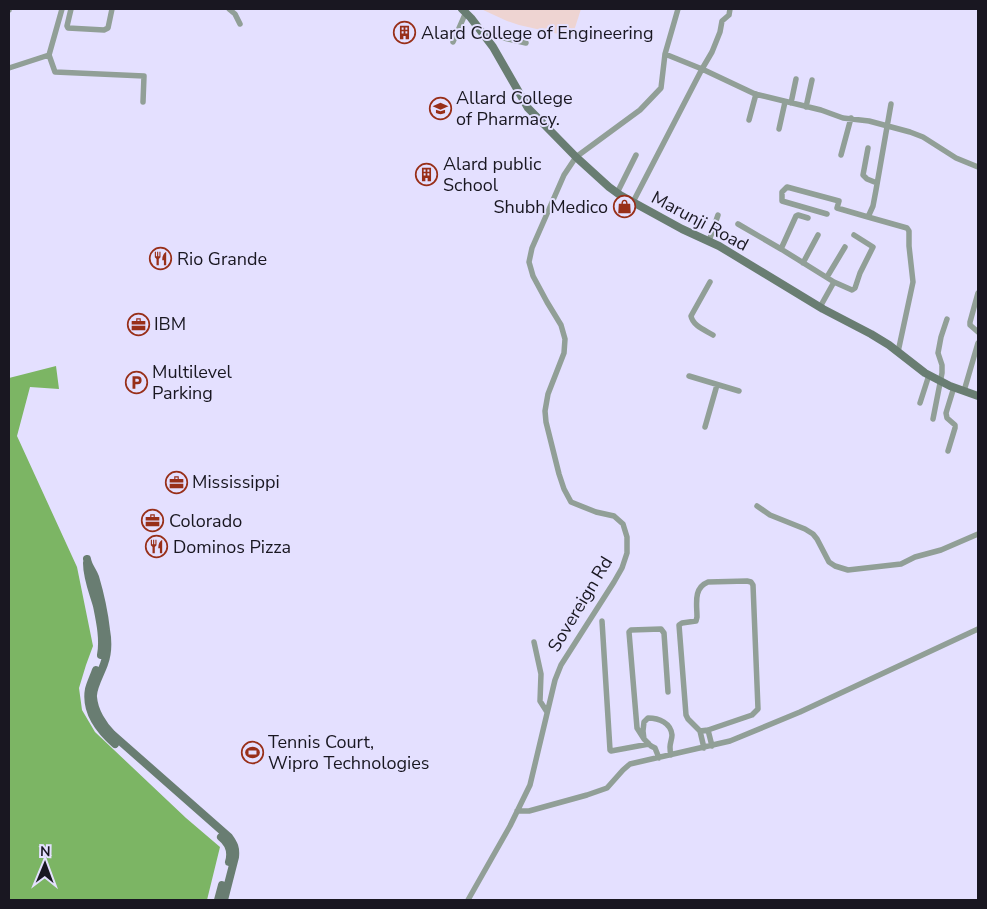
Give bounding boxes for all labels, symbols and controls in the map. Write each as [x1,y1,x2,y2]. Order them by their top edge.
building icon: Alard College of Engineering [393,21,417,45]
place label: Alard College of Engineering [421,21,654,45]
place label: Allard College of Pharmacy. [456,86,573,131]
school or university icon: Allard College of Pharmacy. [428,96,452,120]
place label: Alard public School [443,152,541,197]
building icon: Alard public School [415,162,439,186]
street label: Marunji Road [647,185,753,257]
place label: Shubh Medico [493,195,608,219]
shop icon: Shubh Medico [612,195,636,219]
restaurant icon: Rio Grande [149,247,173,271]
place label: Rio Grande [177,247,267,271]
office icon: IBM [126,312,150,336]
place label: IBM [154,312,186,336]
place label: Multilevel Parking [152,360,233,405]
parking icon: Multilevel Parking [124,370,148,394]
office icon: Mississippi [164,470,188,494]
place label: Mississippi [192,470,280,494]
office icon: Colorado [141,509,165,533]
place label: Colorado [169,509,242,533]
restaurant icon: Dominos Pizza [145,535,169,559]
place label: Dominos Pizza [173,535,291,559]
street label: Sovereign Rd [542,552,618,656]
place label: Tennis Court, Wipro Technologies [268,730,429,775]
sports icon: Tennis Court, Wipro Technologies [240,740,264,764]
north arrow [20,839,70,889]
text: N [40,842,51,861]

